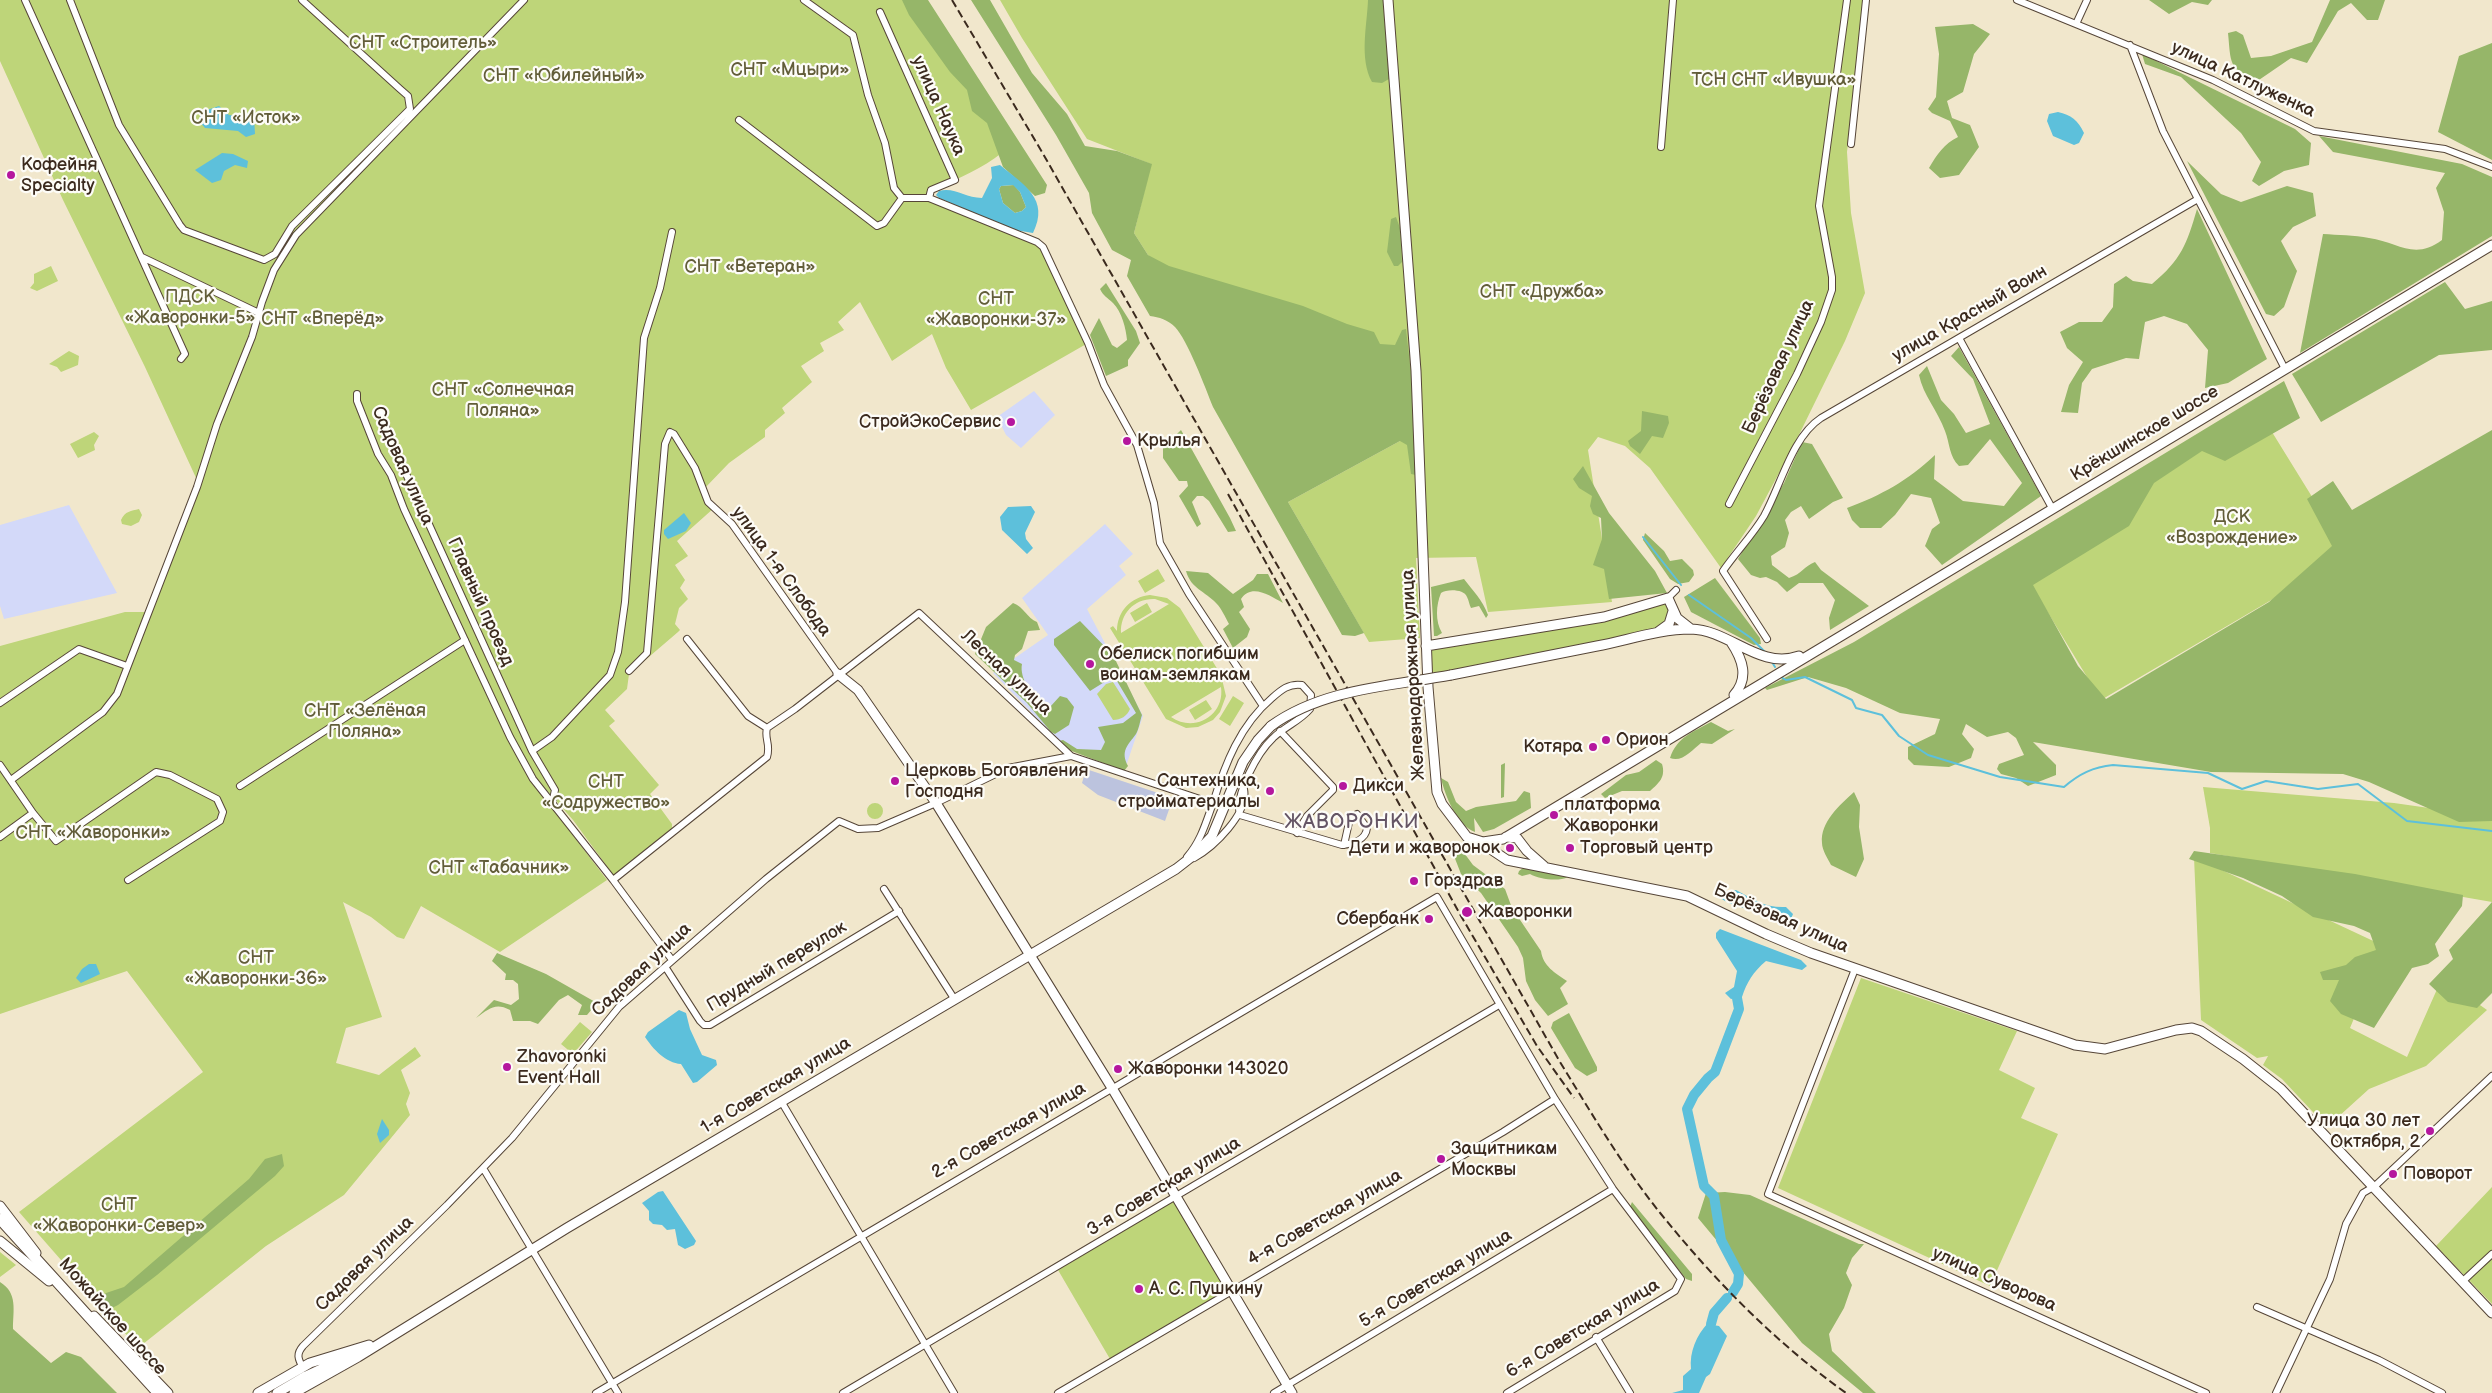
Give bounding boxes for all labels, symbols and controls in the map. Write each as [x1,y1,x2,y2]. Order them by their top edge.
park label: СНТ «Строитель» [349,32,497,54]
street label: улица Катлуженка [2168,37,2318,123]
street label: улица Наука [906,53,970,159]
park label: СНТ «Мцыри» [730,59,850,81]
park label: СНТ «Юбилейный» [483,65,645,87]
park label: ТСН СНТ «Ивушка» [1691,69,1857,91]
park label: СНТ «Исток» [191,107,301,129]
place label: Кофейня Specialty [21,154,98,196]
marker: Кофейня Specialty [5,169,17,181]
park label: СНТ «Ветеран» [684,256,816,278]
street label: улица Красный Воин [1889,261,2051,367]
park label: СНТ «Дружба» [1480,281,1604,303]
park label: ПДСК «Жаворонки-5» [124,286,256,328]
park label: СНТ «Жаворонки-37» [926,288,1066,330]
street label: Берёзовая улица [1739,297,1819,437]
park label: СНТ «Вперёд» [261,308,385,330]
park label: СНТ «Солнечная Поляна» [432,379,574,422]
street label: Крёкшинское шоссе [2067,381,2223,487]
street label: Садовая улица [366,403,438,529]
place label: СтройЭкоСервис [859,411,1001,433]
marker: СтройЭкоСервис [1005,416,1017,428]
place label: Крылья [1137,430,1201,452]
marker: Крылья [1121,435,1133,447]
street label: улица 1-я Слобода [727,503,835,641]
park label: ДСК «Возрождение» [2166,506,2298,548]
street label: Главный проезд [442,535,518,669]
street label: Железнодорожная улица [1398,569,1430,781]
street label: Лесная улица [956,626,1056,720]
place label: Обелиск погибшим воинам-землякам [1100,643,1259,686]
marker: Обелиск погибшим воинам-землякам [1084,658,1096,670]
park label: СНТ «Зелёная Поляна» [304,700,426,742]
place label: Орион [1616,729,1669,751]
marker: Орион [1600,734,1612,746]
place label: Котяра [1523,736,1583,758]
marker: Котяра [1587,741,1599,753]
place label: Церковь Богоявления Господня [905,760,1089,802]
place label: Сантехника, стройматериалы [1118,770,1260,812]
park label: СНТ «Содружество» [542,771,670,814]
marker: Церковь Богоявления Господня [889,775,901,787]
place label: Дикси [1353,775,1404,797]
marker: Дикси [1337,780,1349,792]
marker: Сантехника, стройматериалы [1264,785,1276,797]
place label: платформа Жаворонки [1564,794,1660,836]
marker: платформа Жаворонки [1548,809,1560,821]
district label: ЖАВОРОНКИ [1283,811,1421,835]
park label: СНТ «Жаворонки» [16,822,170,844]
place label: Дети и жаворонок [1349,837,1500,859]
place label: Торговый центр [1580,837,1713,859]
marker: Дети и жаворонок [1504,842,1516,854]
marker: Торговый центр [1564,842,1576,854]
park label: СНТ «Табачник» [428,857,570,879]
place label: Горздрав [1424,870,1503,892]
marker: Горздрав [1408,875,1420,887]
street label: Берёзовая улица [1710,880,1852,958]
place label: Жаворонки [1478,901,1573,923]
marker: Жаворонки [1460,905,1474,919]
place label: Сбербанк [1337,908,1419,930]
marker: Сбербанк [1423,913,1435,925]
street label: Прудный переулок [703,917,851,1017]
street label: Садовая улица [588,918,696,1022]
park label: СНТ «Жаворонки-36» [185,947,327,990]
street label: 1-я Советская улица [697,1033,855,1139]
place label: Zhavoronki Event Hall [517,1046,606,1088]
place label: Жаворонки 143020 [1128,1058,1288,1080]
marker: Zhavoronki Event Hall [501,1061,513,1073]
marker: Жаворонки 143020 [1112,1063,1124,1075]
street label: 2-я Советская улица [928,1078,1090,1184]
place label: Улица 30 лет Октября, 2 [2307,1110,2420,1152]
marker: Улица 30 лет Октября, 2 [2424,1125,2436,1137]
street label: 3-я Советская улица [1083,1133,1245,1241]
place label: Защитникам Москвы [1451,1138,1557,1180]
marker: Защитникам Москвы [1435,1153,1447,1165]
place label: Поворот [2403,1163,2472,1185]
street label: 4-я Советская улица [1244,1165,1406,1271]
marker: Поворот [2387,1168,2399,1180]
park label: СНТ «Жаворонки-Север» [33,1194,205,1236]
street label: Садовая улица [312,1212,418,1316]
street label: 5-я Советская улица [1356,1225,1516,1333]
street label: улица Суворова [1929,1243,2059,1317]
street label: Можайское шоссе [54,1254,170,1380]
street label: 6-я Советская улица [1502,1275,1664,1383]
place label: А. С. Пушкину [1149,1278,1263,1300]
marker: А. С. Пушкину [1133,1283,1145,1295]

